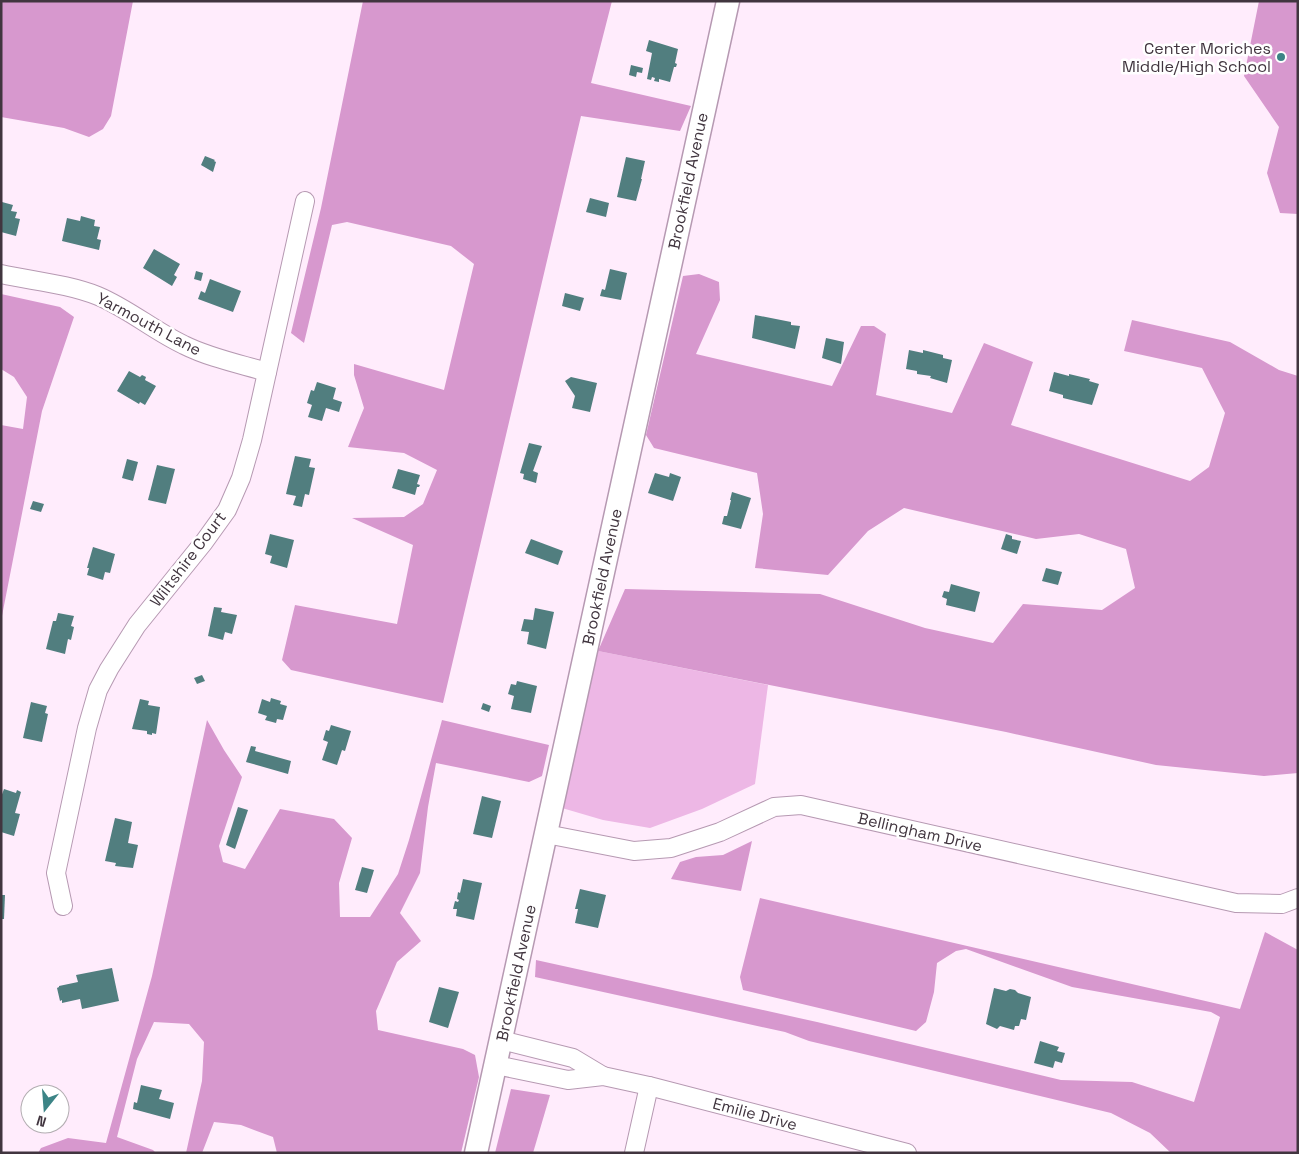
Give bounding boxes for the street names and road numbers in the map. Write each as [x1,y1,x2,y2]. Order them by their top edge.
street label: Brookfield Avenue [663,111,713,251]
street label: Yarmouth Lane [93,288,205,360]
street label: Wiltshire Court [145,507,231,611]
street label: Brookfield Avenue [577,507,627,647]
street label: Bellingham Drive [856,807,984,857]
street label: Brookfield Avenue [491,903,541,1043]
street label: Emilie Drive [711,1093,799,1135]

